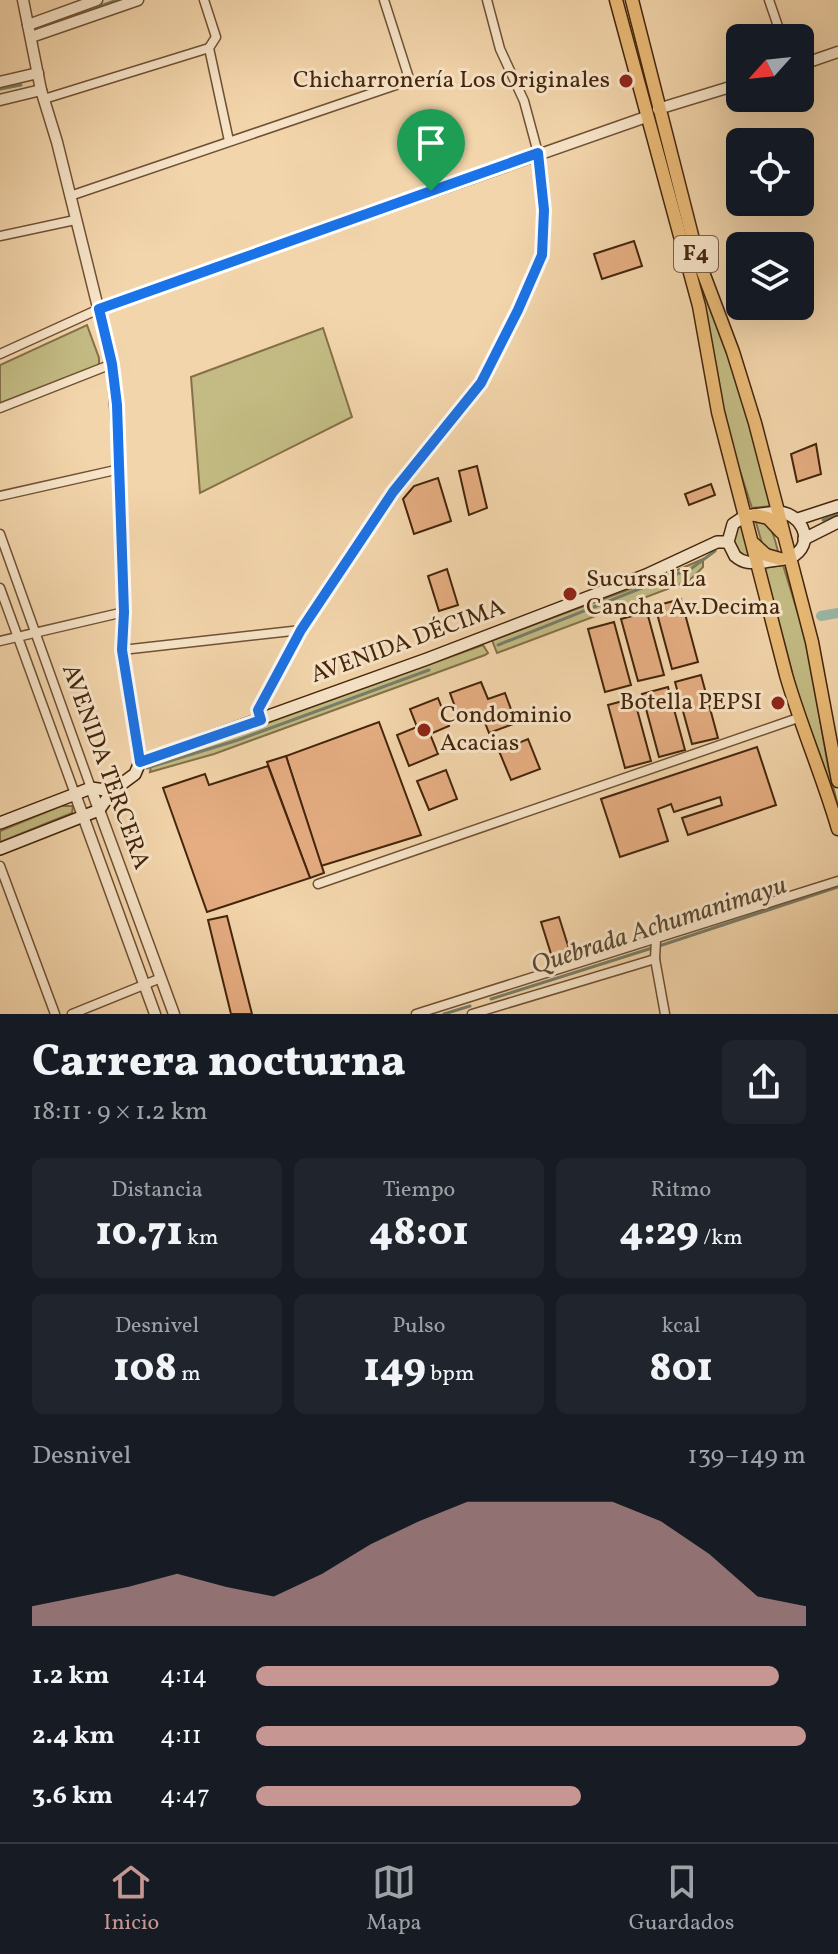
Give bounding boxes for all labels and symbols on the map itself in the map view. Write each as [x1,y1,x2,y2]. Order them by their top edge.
north arrow [726,24,814,112]
place label: Chicharronería Los Originales [293,64,610,98]
marker: Chicharronería Los Originales [617,72,635,90]
pin [397,109,465,191]
road number: F4 [674,236,718,272]
place label: Sucursal La Cancha Av.Decima [586,563,781,625]
marker: Sucursal La Cancha Av.Decima [561,585,579,603]
street label: AVENIDA DÉCIMA [306,591,510,693]
street label: AVENIDA TERCERA [52,660,158,874]
place label: Botella PEPSI [620,686,762,720]
marker: Botella PEPSI [769,694,787,712]
place label: Condominio Acacias [440,699,572,761]
marker: Condominio Acacias [415,721,433,739]
water label: Quebrada Achumanimayu [527,868,791,984]

